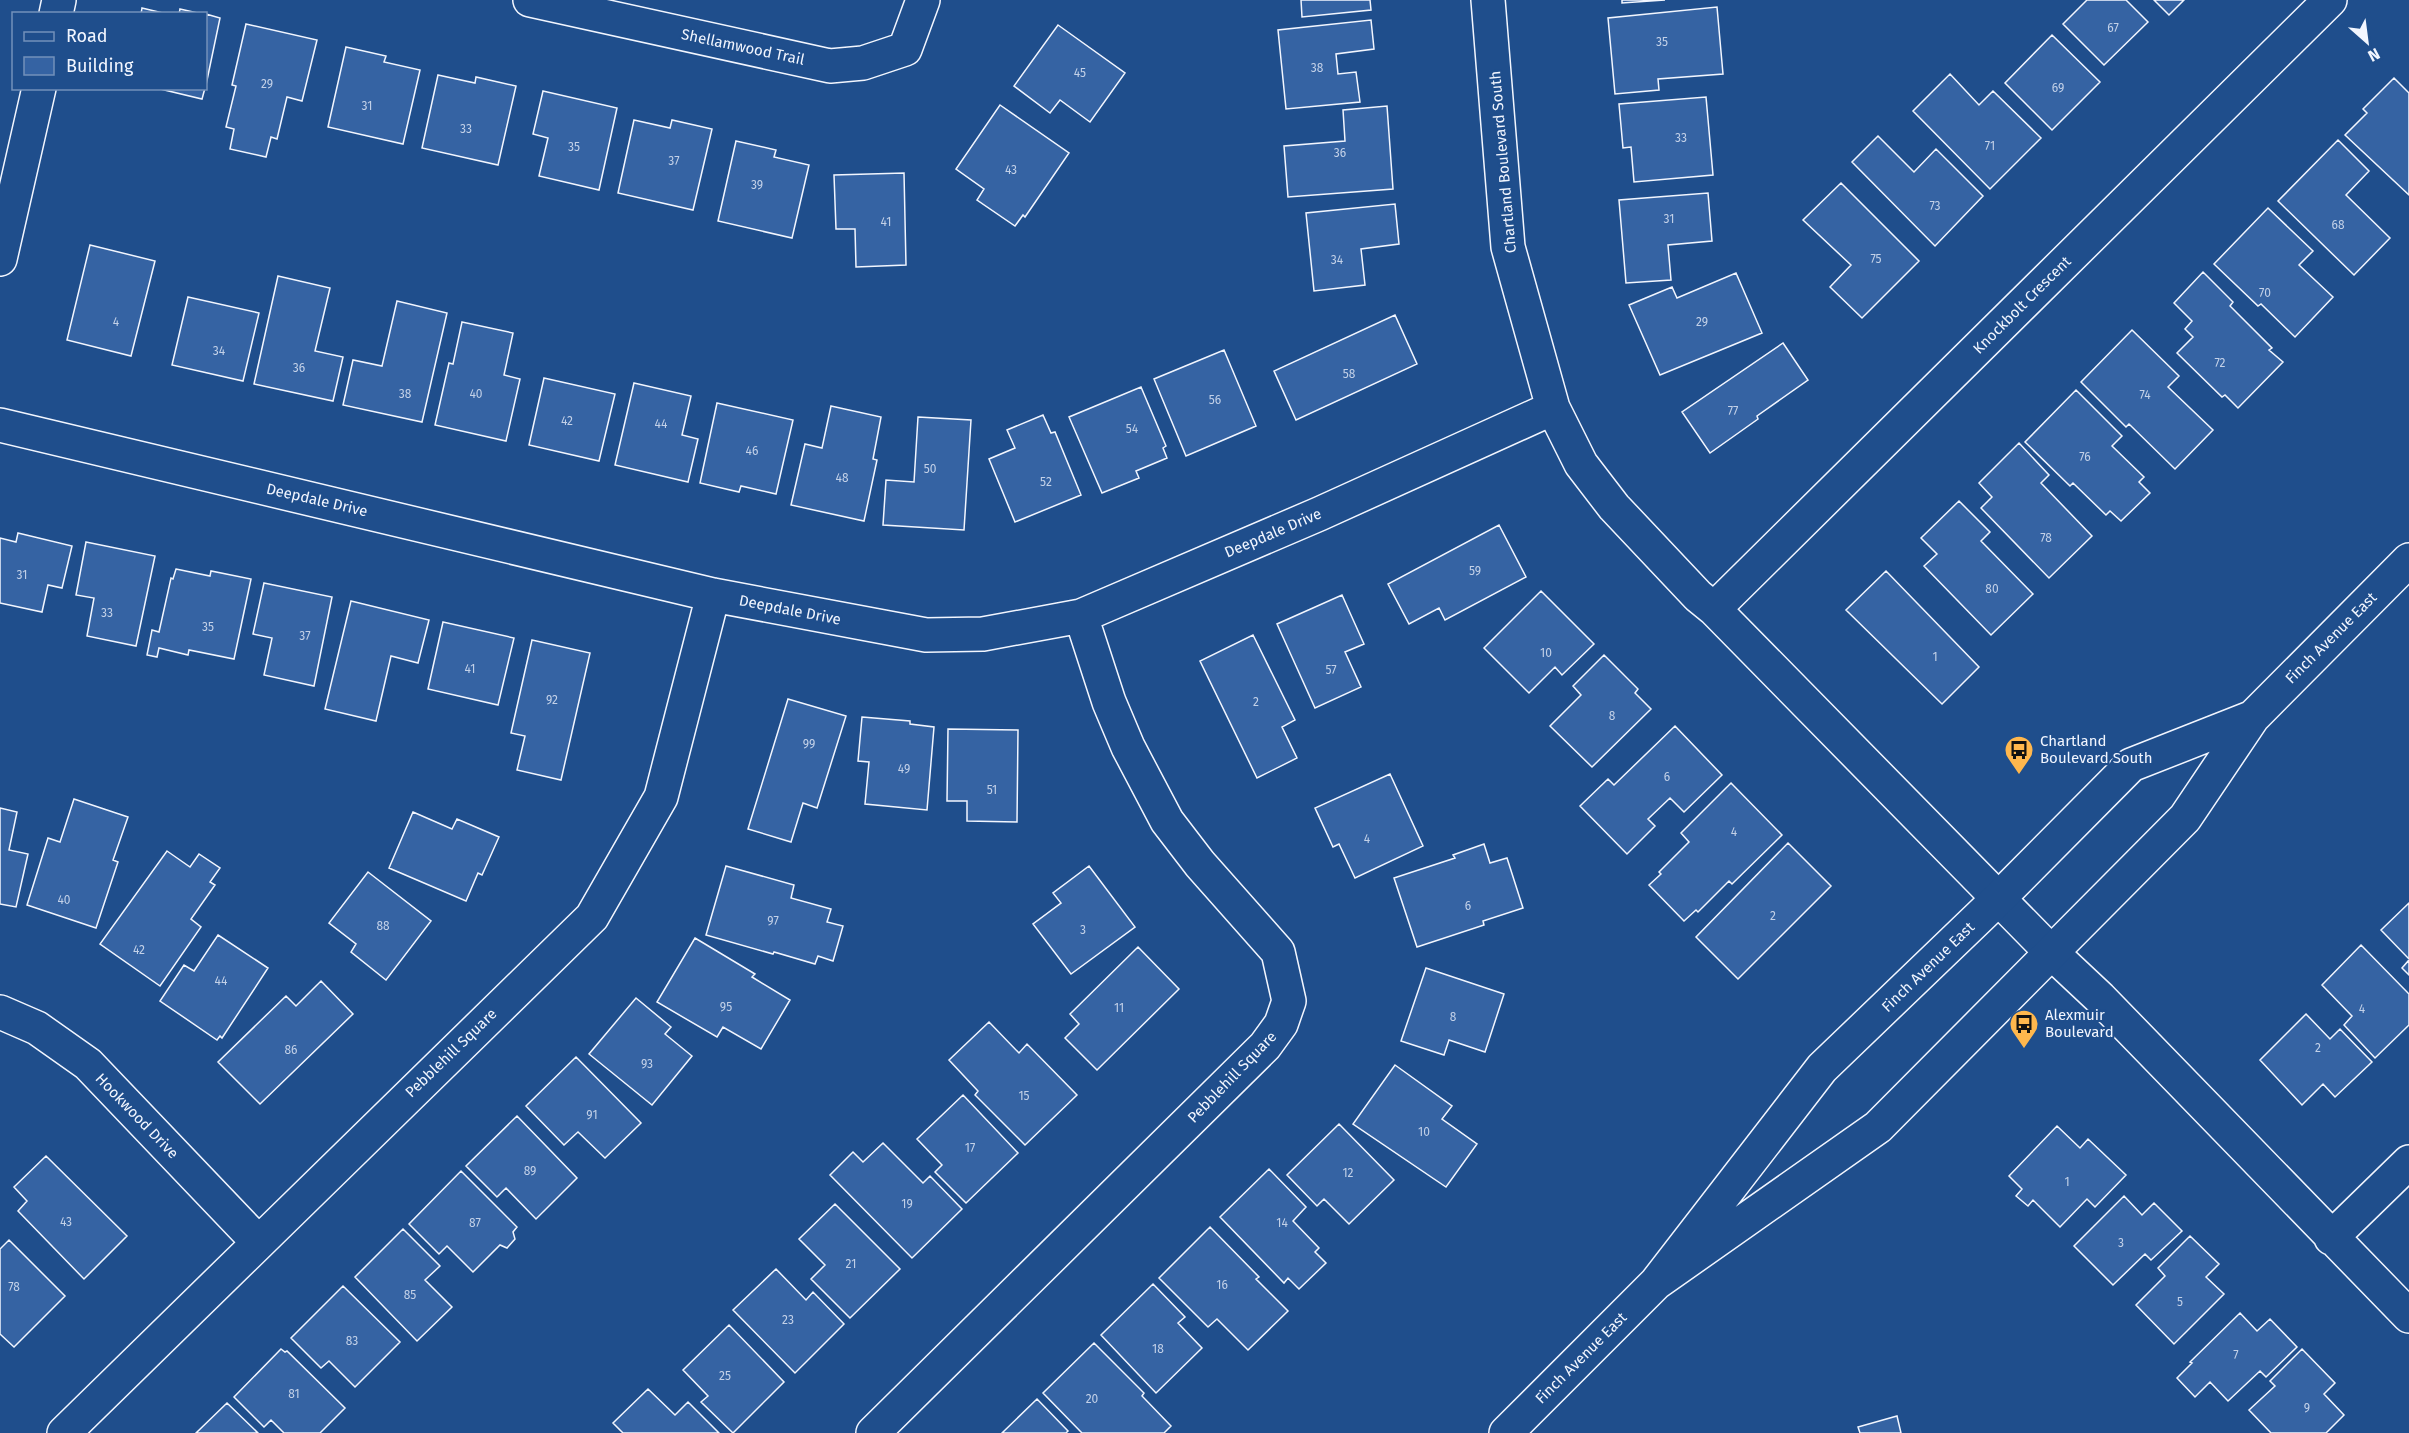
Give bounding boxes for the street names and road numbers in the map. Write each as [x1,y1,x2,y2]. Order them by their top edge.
street label: Shellamwood Trail [680,25,807,69]
street label: Chartland Boulevard South [1486,70,1520,254]
street label: Knockbolt Crescent [1969,252,2075,358]
street label: Deepdale Drive [265,480,369,520]
street label: Deepdale Drive [1222,504,1324,562]
street label: Finch Avenue East [2282,588,2381,687]
street label: Deepdale Drive [737,591,843,629]
street label: Finch Avenue East [1878,918,1978,1016]
street label: Pebblehill Square [402,1005,500,1101]
street label: Pebblehill Square [1184,1028,1280,1126]
street label: Hookwood Drive [92,1070,182,1162]
street label: Finch Avenue East [1532,1308,1631,1407]

